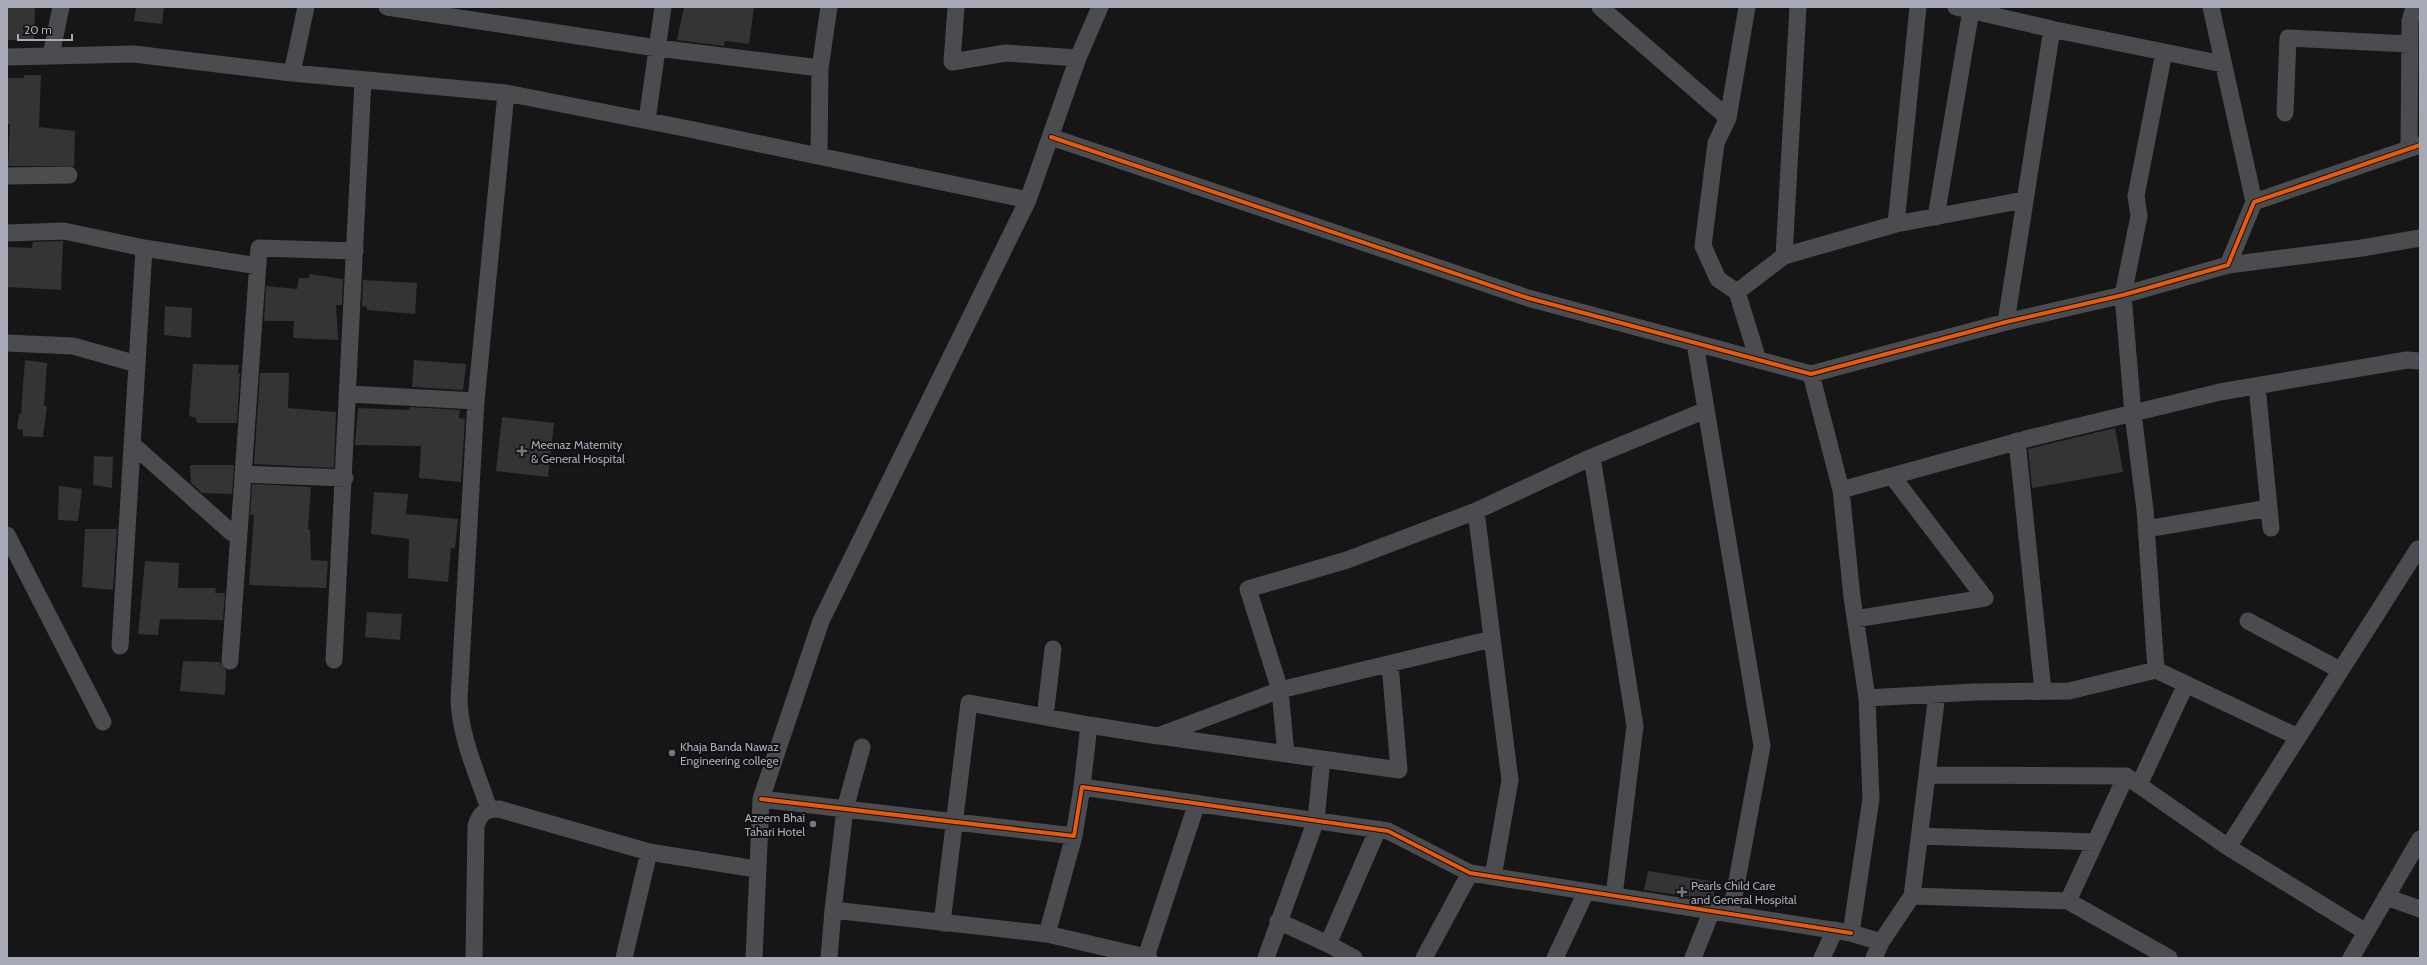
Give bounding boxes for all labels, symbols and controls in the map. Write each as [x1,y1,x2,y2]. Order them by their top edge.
scale bar [18,16,72,42]
text: 20 m [24,22,52,37]
place label: Meenaz Maternity & General Hospital [531,437,625,466]
marker: Meenaz Maternity & General Hospital [516,445,528,457]
place label: Khaja Banda Nawaz Engineering college [680,739,779,768]
marker: Khaja Banda Nawaz Engineering college [667,748,677,758]
place label: Azeem Bhai Tahari Hotel [744,810,805,839]
marker: Azeem Bhai Tahari Hotel [808,819,818,829]
place label: Pearls Child Care and General Hospital [1691,878,1797,907]
marker: Pearls Child Care and General Hospital [1676,886,1688,898]

